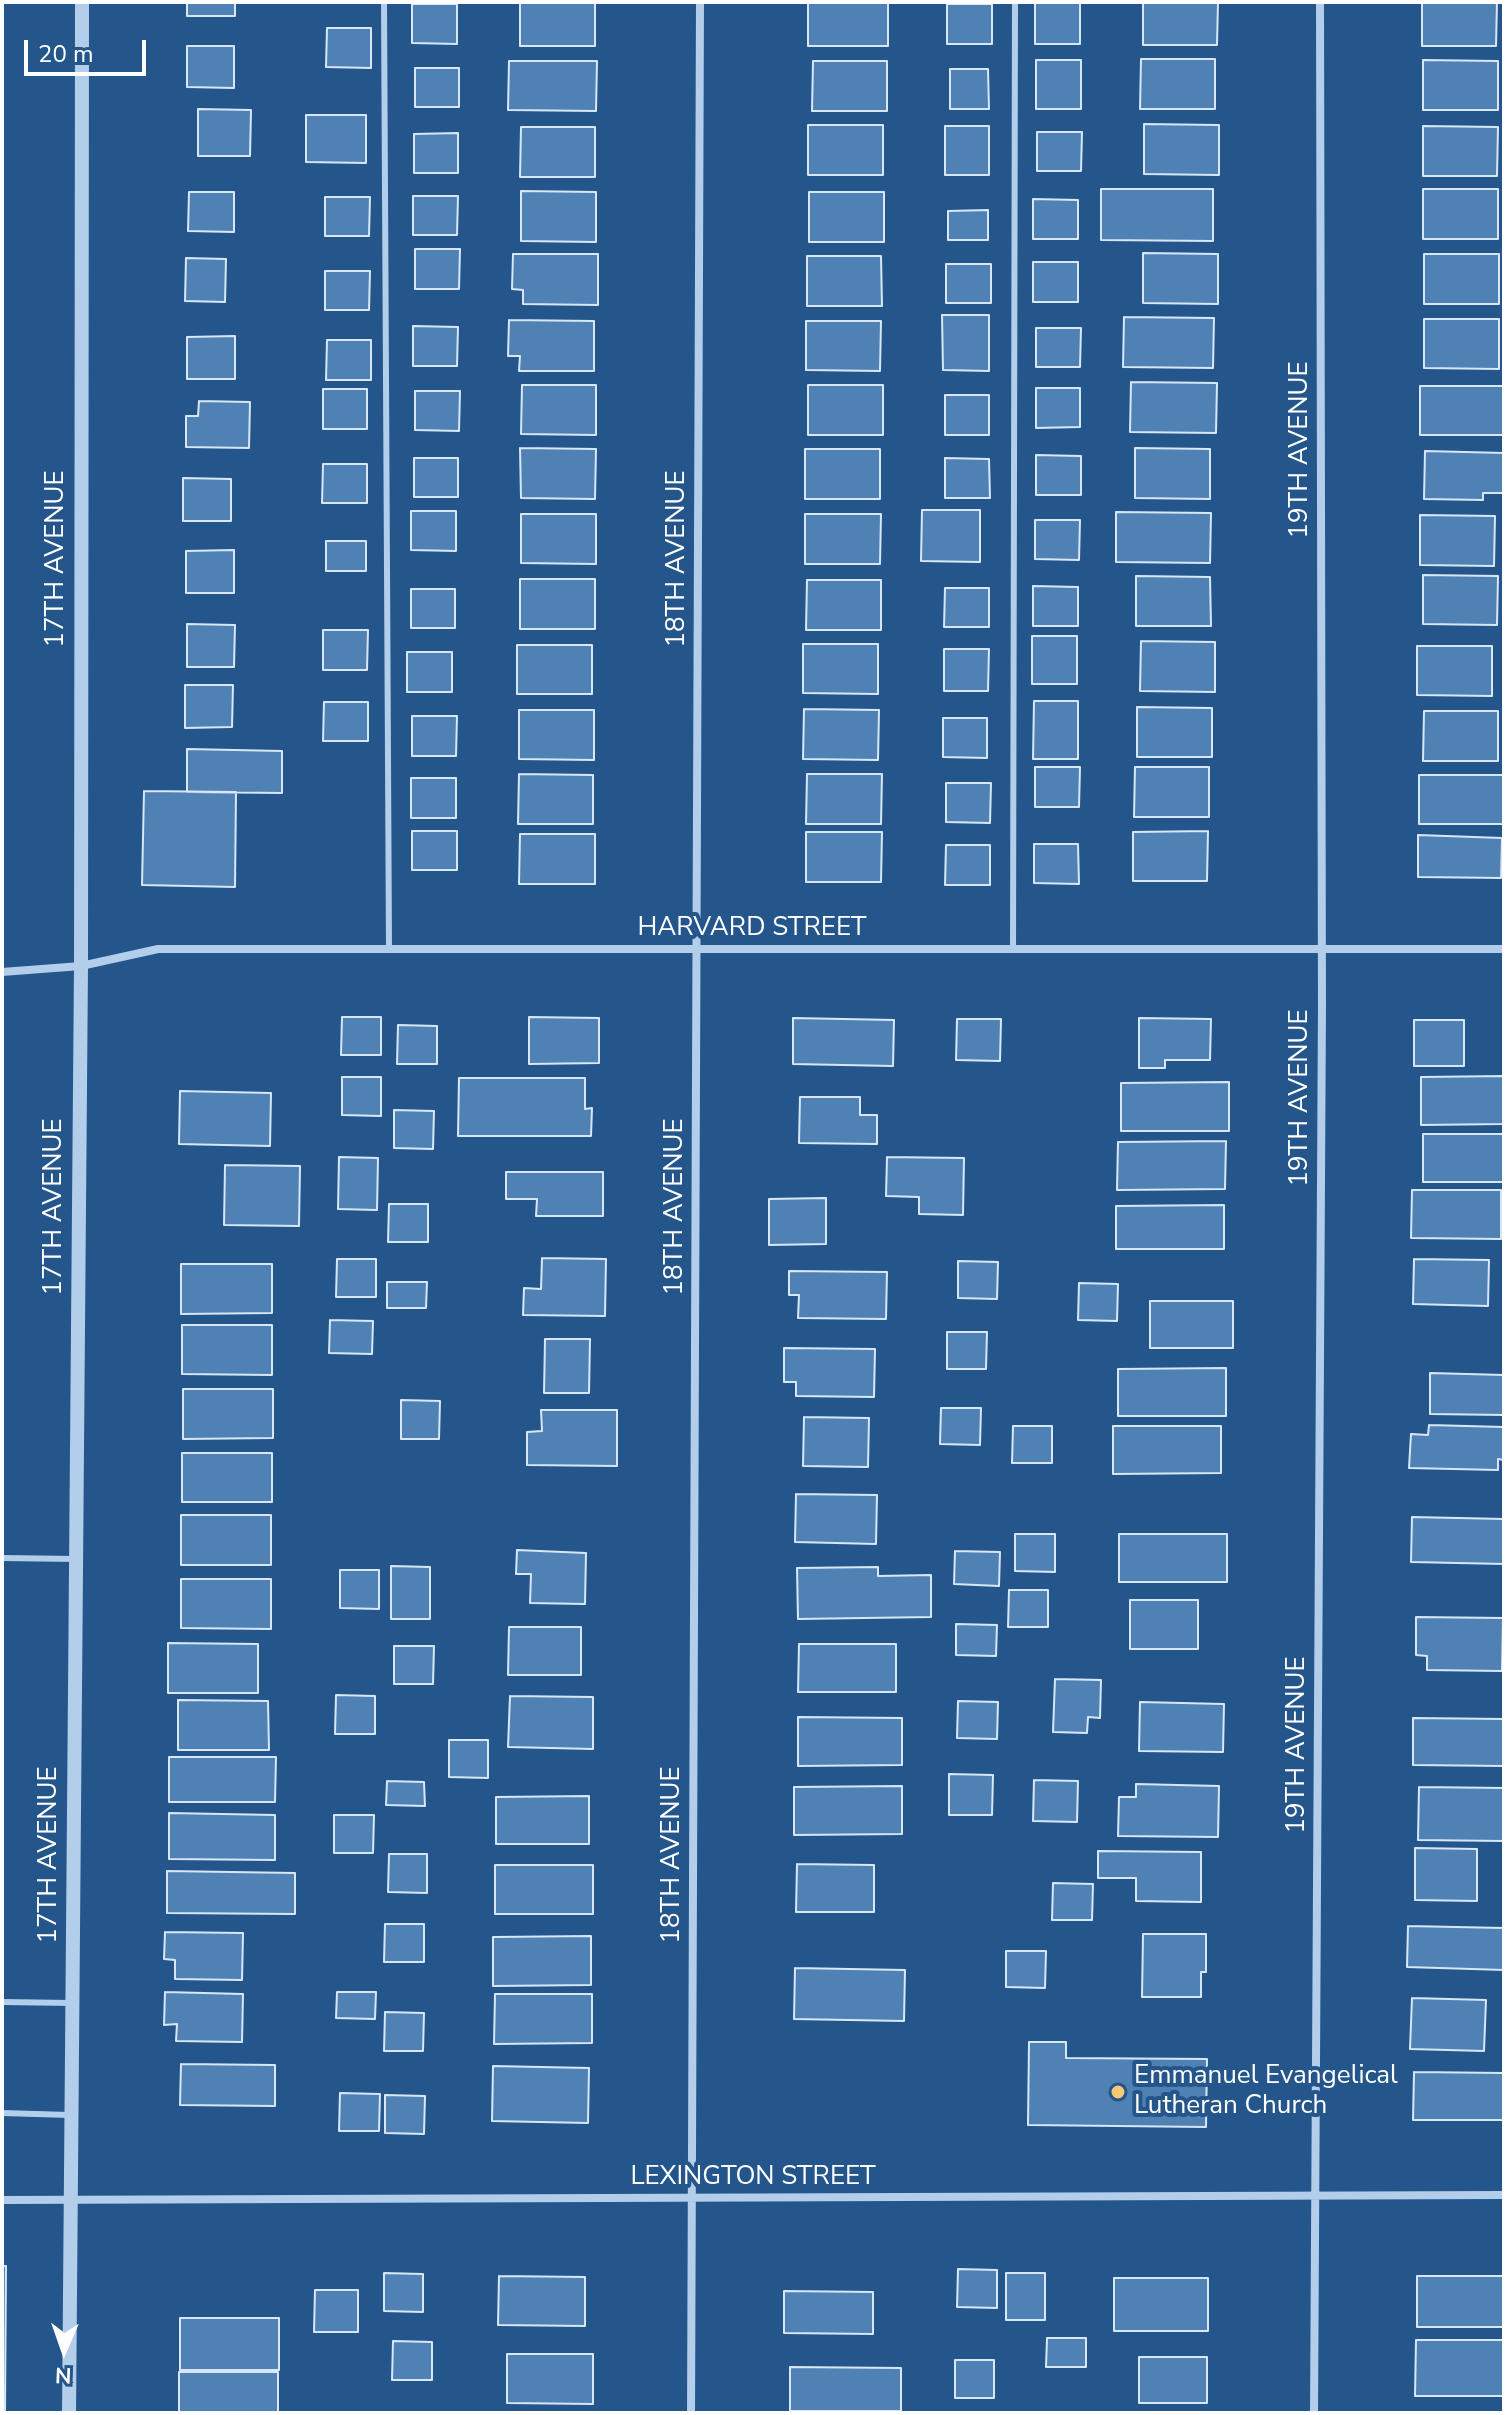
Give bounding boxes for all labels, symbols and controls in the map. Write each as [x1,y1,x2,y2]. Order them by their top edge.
scale bar [28,24,150,74]
text: 20 m [38,38,94,70]
street label: 19TH AVENUE [1285,361,1317,539]
street label: 17TH AVENUE [41,470,73,648]
street label: 18TH AVENUE [662,470,694,648]
street label: HARVARD STREET [638,913,866,945]
street label: 19TH AVENUE [1285,1009,1317,1187]
street label: 17TH AVENUE [39,1118,71,1296]
street label: 18TH AVENUE [660,1118,692,1296]
street label: 19TH AVENUE [1282,1656,1314,1834]
street label: 17TH AVENUE [34,1766,66,1944]
street label: 18TH AVENUE [657,1766,689,1944]
place label: Emmanuel Evangelical Lutheran Church [1134,2061,1398,2122]
marker: Emmanuel Evangelical Lutheran Church [1109,2083,1127,2101]
street label: LEXINGTON STREET [630,2162,876,2194]
north arrow [24,2311,104,2391]
text: N [54,2360,72,2390]

